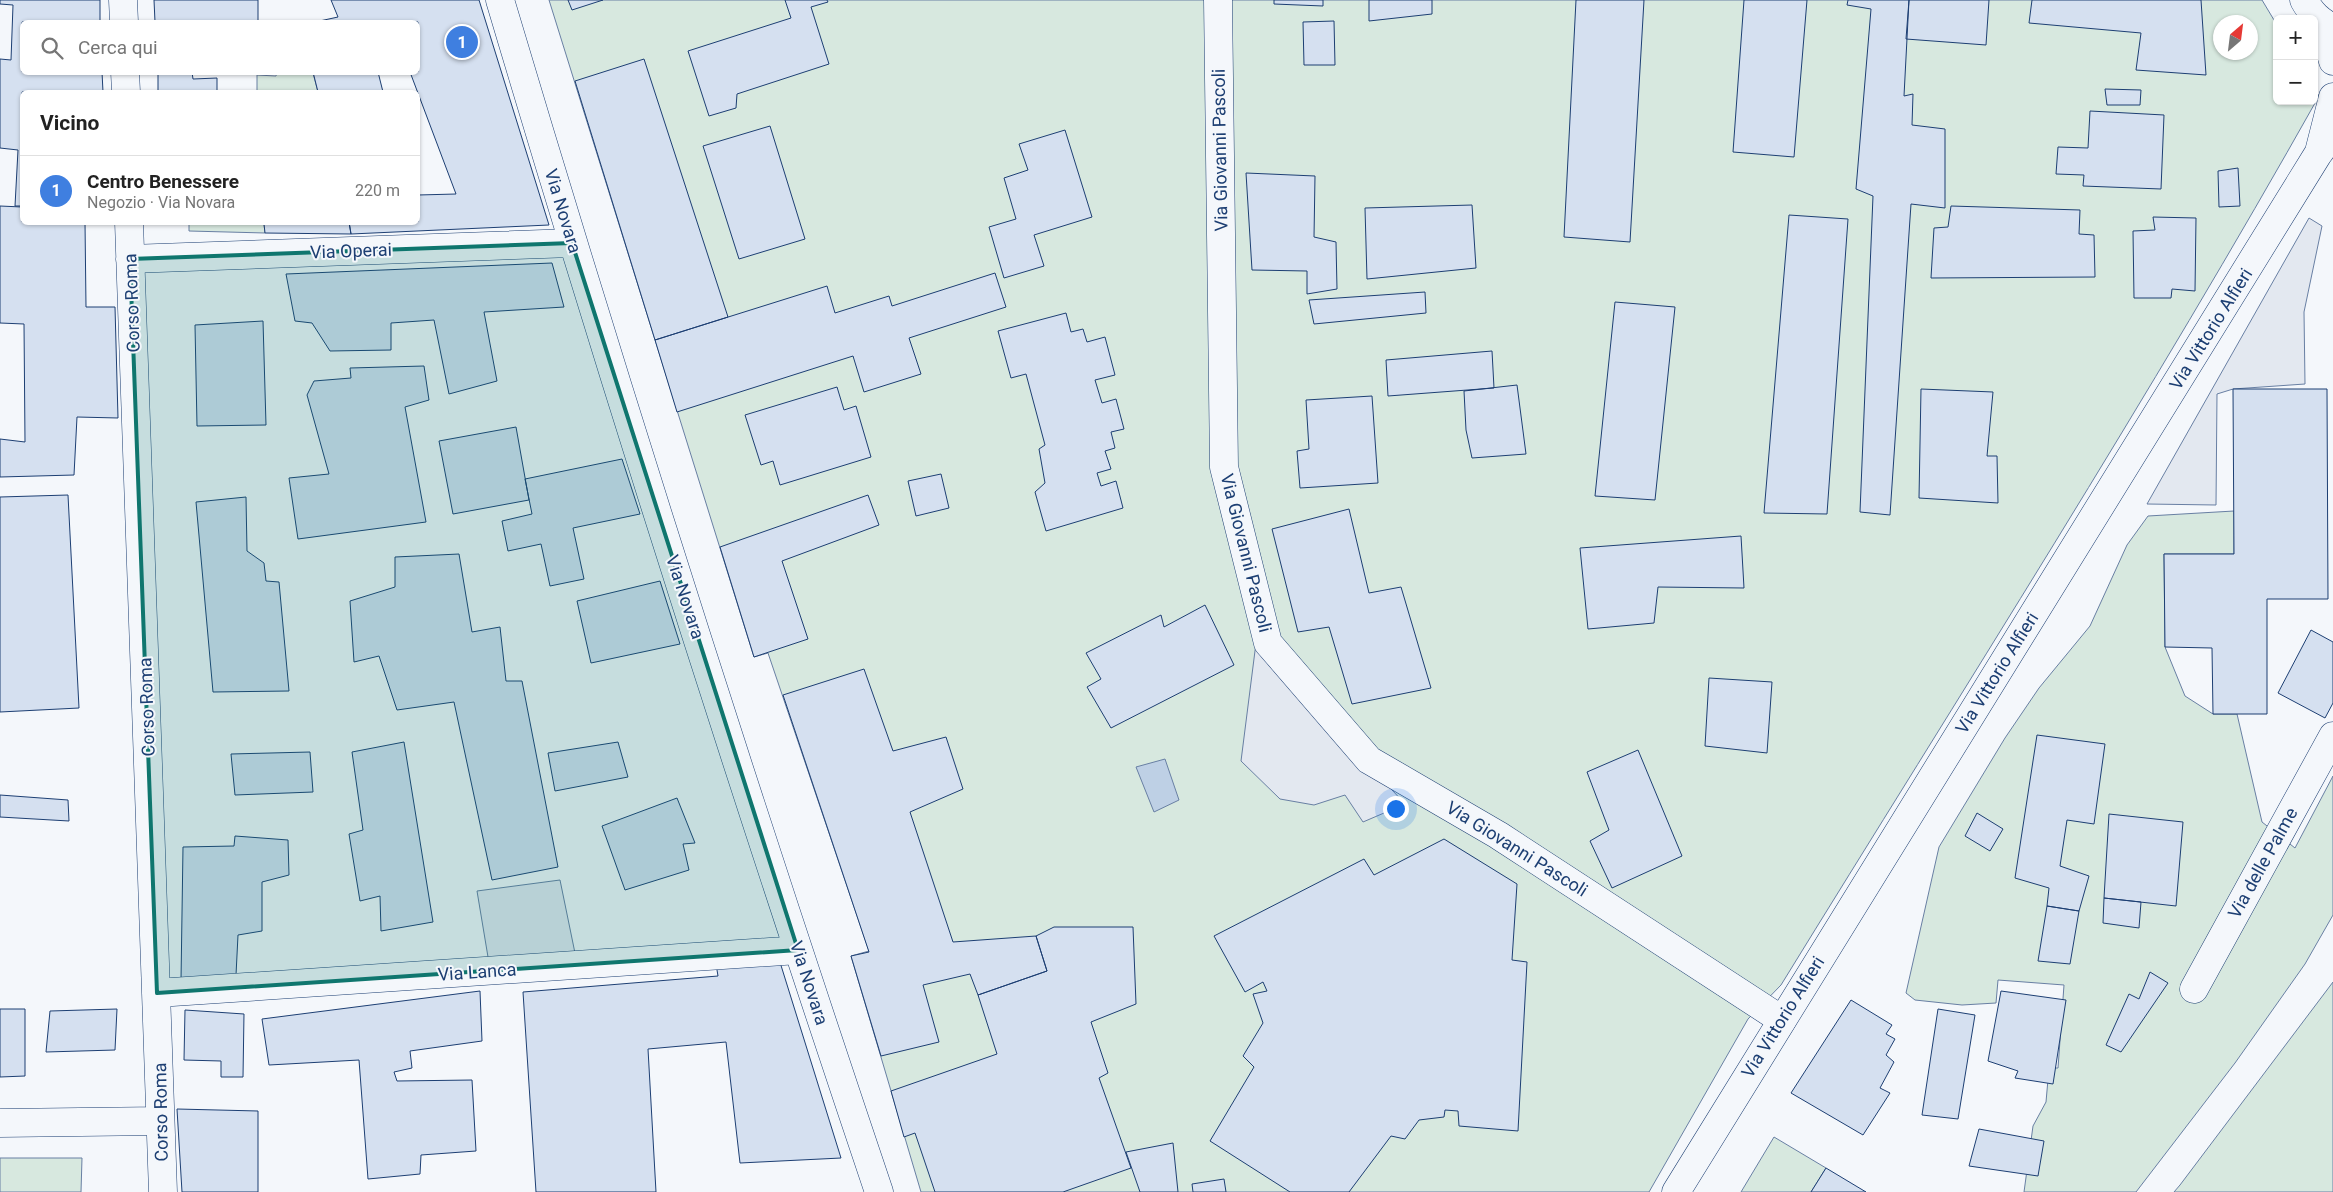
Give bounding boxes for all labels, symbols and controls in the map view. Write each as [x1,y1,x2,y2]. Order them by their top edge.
north arrow [2213,15,2258,60]
map controls [2273,15,2318,105]
button: + [2273,15,2318,60]
search box [20,20,420,75]
pin: 1 [446,23,478,61]
icon: search [38,34,66,62]
text: Cerca qui [78,36,158,59]
button: − [2273,60,2318,105]
street label: Via Giovanni Pascoli [1208,68,1231,232]
text: Vicino [40,111,99,135]
street label: Via Novara [541,166,586,256]
text: Centro Benessere [87,170,239,193]
text: 1 [51,181,61,200]
text: 220 m [355,181,400,200]
text: Negozio · Via Novara [87,193,235,212]
street label: Via Operai [310,239,392,262]
street label: Corso Roma [119,253,144,353]
street label: Via Vittorio Alfieri [2165,264,2256,393]
street label: Via Giovanni Pascoli [1217,471,1276,634]
street label: Via Novara [662,552,709,641]
street label: Via Vittorio Alfieri [1951,608,2042,737]
street label: Corso Roma [134,657,159,757]
your location [1383,796,1409,822]
street label: Via Giovanni Pascoli [1443,797,1592,901]
street label: Via delle Palme [2223,804,2302,922]
street label: Via Novara [786,938,833,1027]
street label: Via Vittorio Alfieri [1737,952,1828,1081]
street label: Via Lanca [437,958,517,985]
street label: Corso Roma [149,1062,172,1162]

